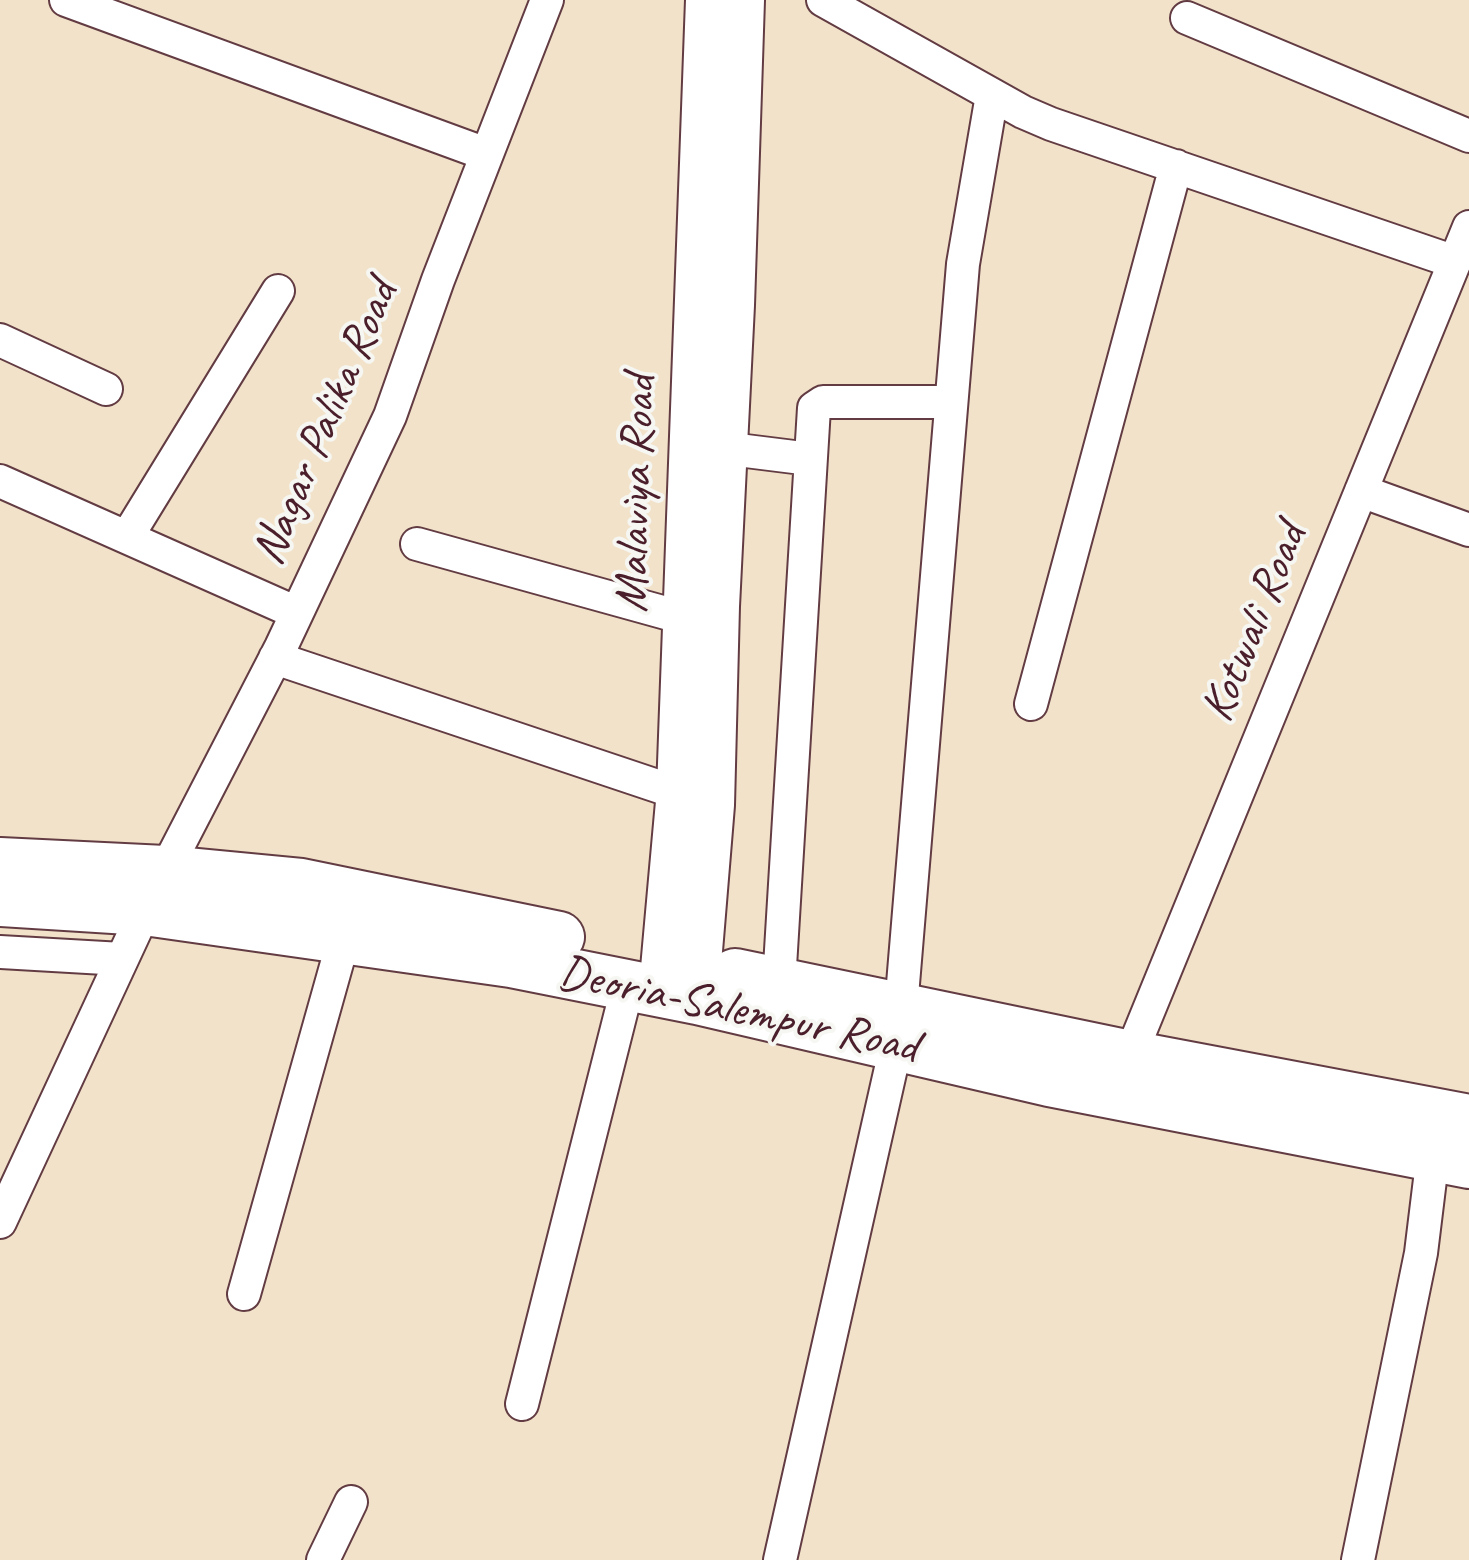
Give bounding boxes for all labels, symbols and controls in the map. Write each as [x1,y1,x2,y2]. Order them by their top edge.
street label: Nagar Palika Road [240,273,412,573]
street label: Malaviya Road [604,375,670,613]
street label: Kotwali Road [1189,516,1321,730]
street label: Deoria-Salempur Road [553,945,923,1077]

